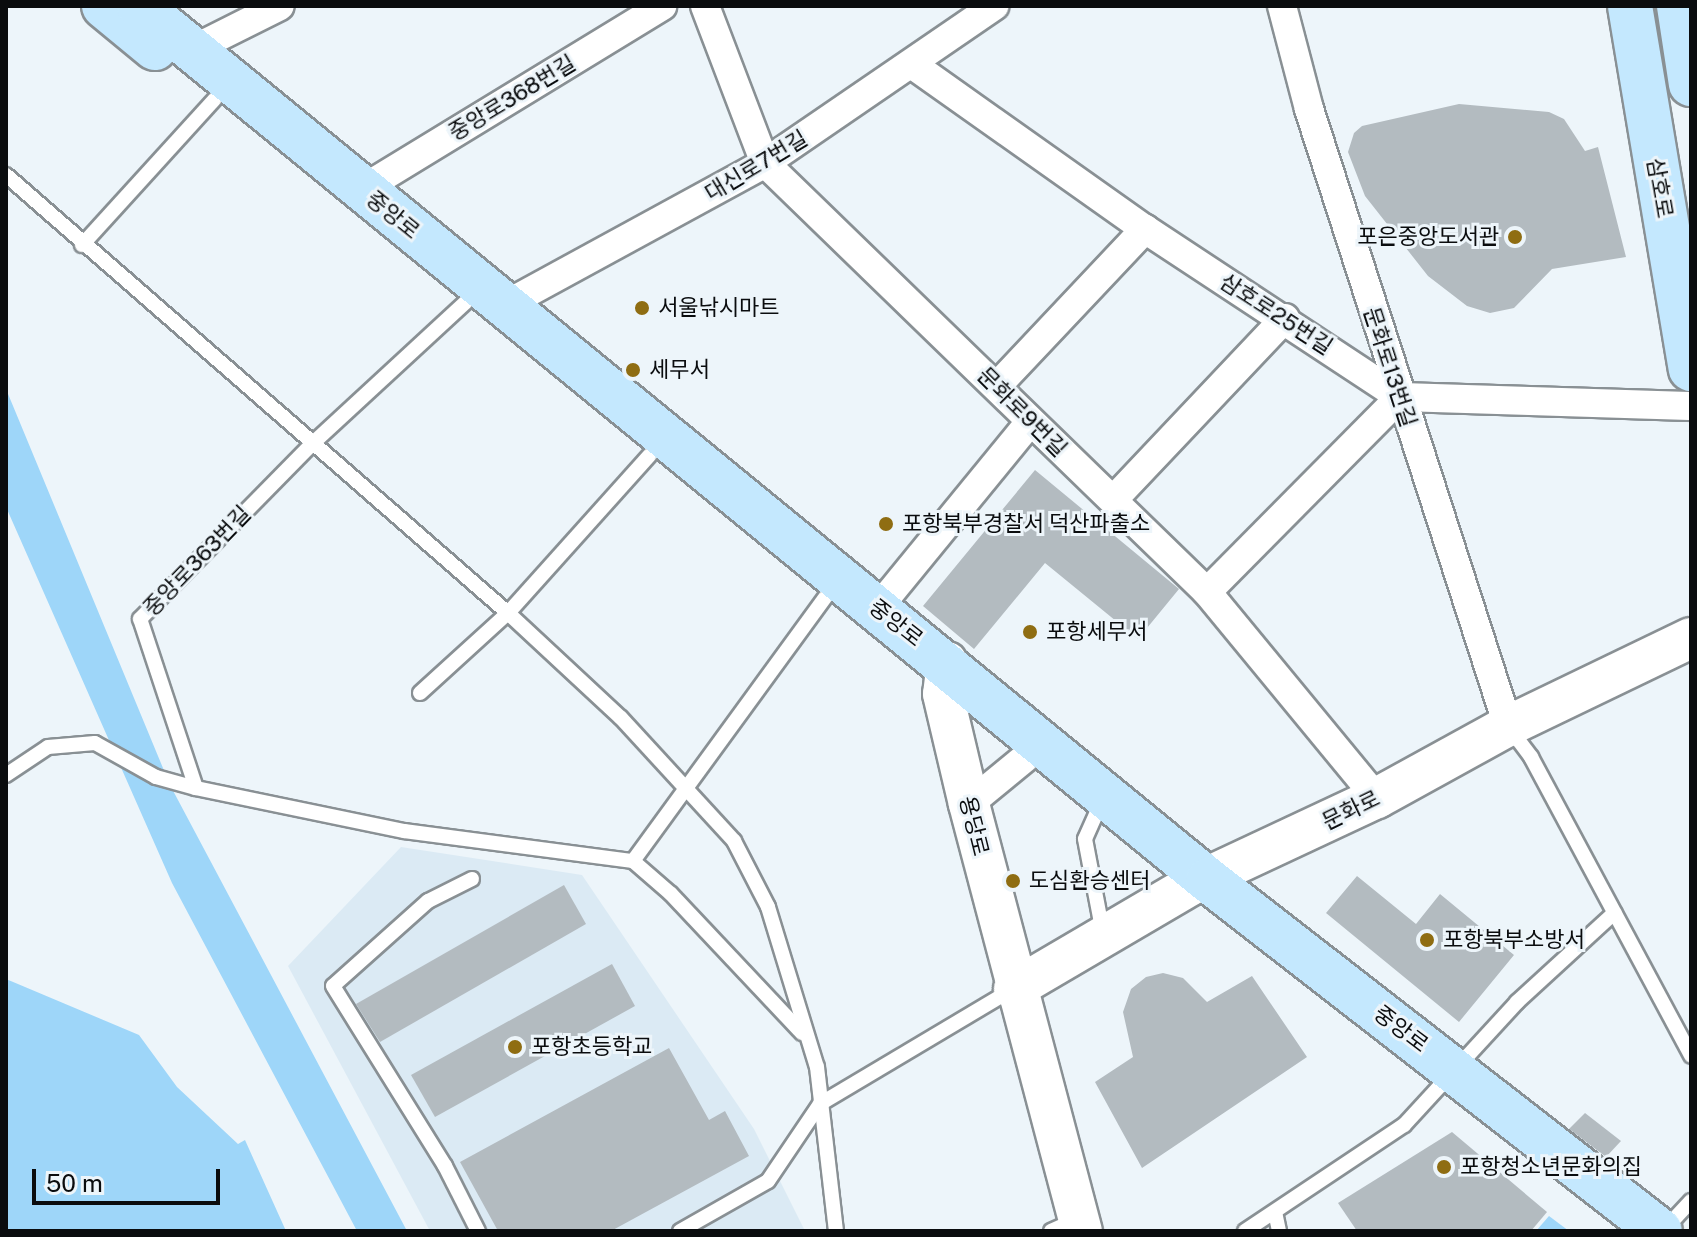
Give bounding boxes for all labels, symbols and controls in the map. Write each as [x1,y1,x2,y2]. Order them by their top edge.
street label: 중앙로368번길 [444,50,580,146]
street label: 대신로7번길 [700,125,812,207]
street label: 삼호로 [1642,156,1678,220]
street label: 중앙로 [361,186,425,244]
place label: 포은중앙도서관 [1357,224,1499,250]
marker: 포은중앙도서관 [1506,228,1524,246]
street label: 삼호로25번길 [1215,268,1337,360]
place label: 서울낚시마트 [658,295,779,321]
marker: 서울낚시마트 [633,299,651,317]
street label: 문화로13번길 [1358,304,1422,430]
place label: 세무서 [649,357,710,383]
marker: 세무서 [624,361,642,379]
street label: 문화로9번길 [972,362,1072,462]
street label: 중앙로363번길 [138,501,256,621]
place label: 포항북부경찰서 덕산파출소 [902,511,1150,537]
marker: 포항북부경찰서 덕산파출소 [877,515,895,533]
street label: 중앙로 [864,594,928,652]
place label: 포항세무서 [1046,619,1147,645]
marker: 포항세무서 [1021,623,1039,641]
street label: 문화로 [1318,785,1384,835]
street label: 용당로 [954,793,994,859]
place label: 도심환승센터 [1029,868,1150,894]
marker: 도심환승센터 [1004,872,1022,890]
place label: 포항북부소방서 [1443,927,1585,953]
marker: 포항북부소방서 [1418,931,1436,949]
street label: 중앙로 [1369,1000,1433,1058]
place label: 포항초등학교 [531,1034,652,1060]
marker: 포항초등학교 [506,1038,524,1056]
scale bar [36,1153,224,1203]
place label: 포항청소년문화의집 [1460,1154,1642,1180]
marker: 포항청소년문화의집 [1435,1158,1453,1176]
text: 50 m [46,1169,103,1197]

